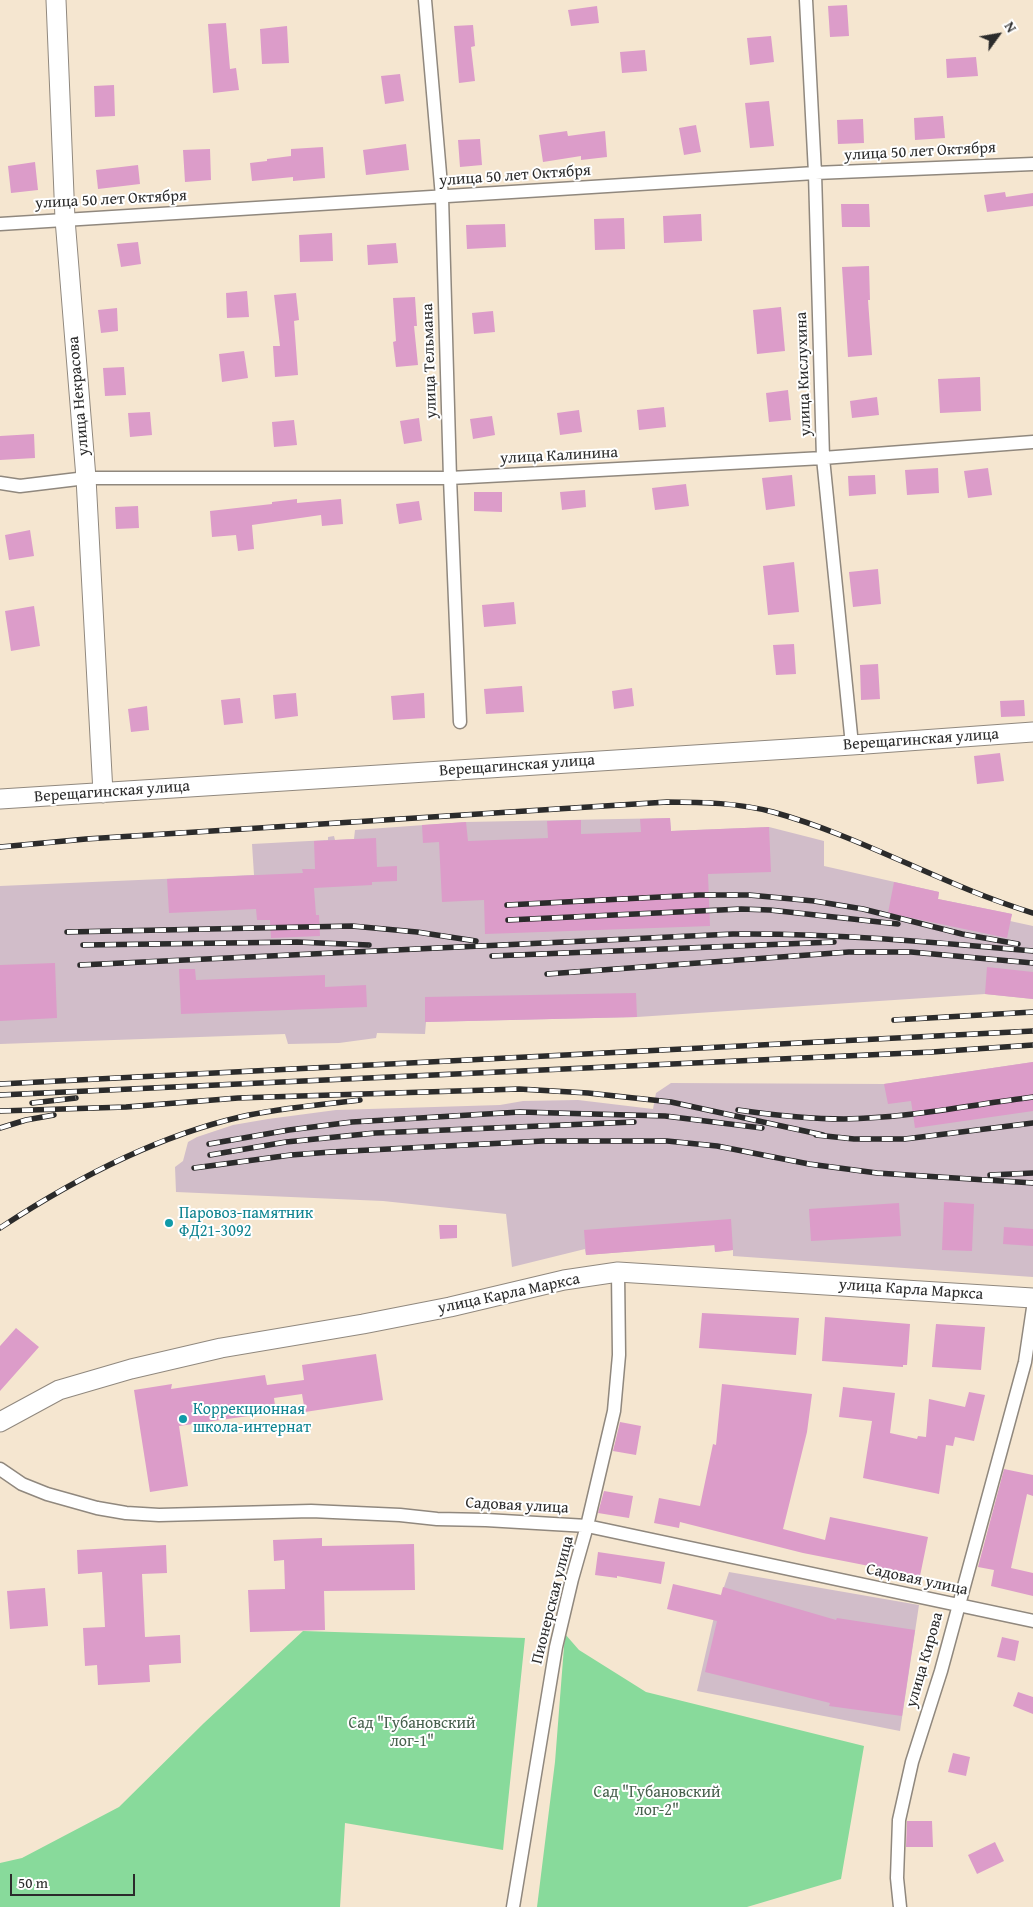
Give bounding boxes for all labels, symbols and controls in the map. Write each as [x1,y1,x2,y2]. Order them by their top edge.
north arrow [973,10,1023,60]
text: N [1000,18,1022,36]
street label: улица 50 лет Октября [844,138,996,166]
street label: улица 50 лет Октября [438,161,592,191]
street label: улица 50 лет Октября [35,186,187,214]
street label: улица Тельмана [418,303,442,419]
street label: улица Кислухина [792,311,816,437]
street label: улица Некрасова [64,335,94,457]
street label: улица Калинина [499,443,619,469]
street label: Верещагинская улица [842,725,1000,755]
street label: Верещагинская улица [438,751,596,781]
street label: Верещагинская улица [33,777,191,807]
place label: Паровоз-памятник ФД21-3092 [179,1204,313,1242]
marker: Паровоз-памятник ФД21-3092 [163,1217,175,1229]
street label: улица Карла Маркса [436,1270,582,1318]
street label: улица Карла Маркса [838,1275,984,1305]
place label: Коррекционная школа-интернат [193,1400,311,1438]
marker: Коррекционная школа-интернат [177,1413,189,1425]
street label: Садовая улица [465,1494,569,1518]
street label: Пионерская улица [528,1534,578,1666]
street label: Садовая улица [864,1560,970,1600]
street label: улица Кирова [902,1610,948,1710]
park label: Сад "Губановский лог-1" [348,1714,476,1752]
park label: Сад "Губановский лог-2" [593,1783,721,1821]
scale bar [12,1864,138,1896]
text: 50 m [18,1872,48,1893]

